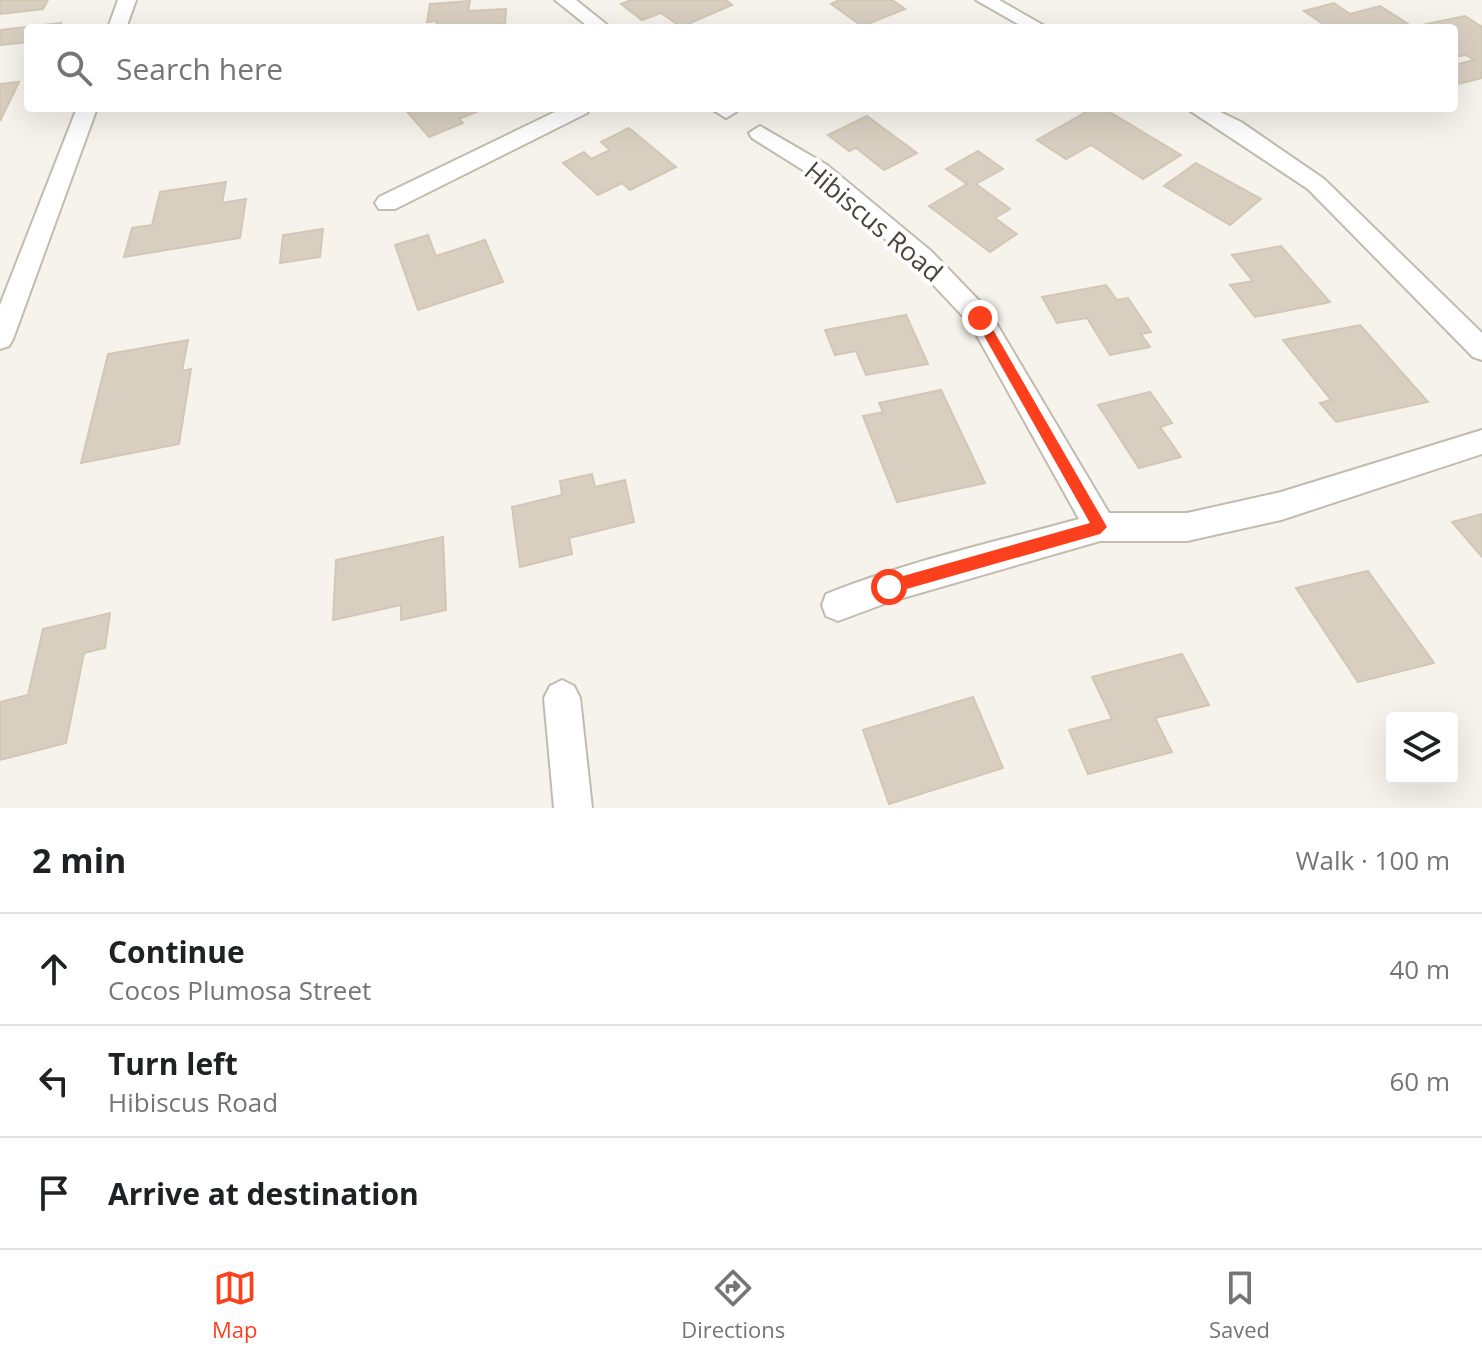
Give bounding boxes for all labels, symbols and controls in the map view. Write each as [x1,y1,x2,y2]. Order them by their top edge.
search box [24,24,1458,112]
icon: search [52,46,96,90]
text: Search here [116,48,283,89]
street label: Hibiscus Road [797,153,951,289]
route end [962,300,998,336]
route start [871,569,907,605]
map controls [1386,712,1458,784]
button: layers [1386,712,1458,784]
text: 2 min [32,837,126,883]
text: Walk · 100 m [1296,842,1450,878]
text: Continue [108,931,245,972]
icon: ahead [32,947,76,991]
text: 40 m [1389,951,1450,987]
text: Cocos Plumosa Street [108,972,371,1008]
text: Turn left [108,1043,238,1084]
icon: left [32,1059,76,1103]
text: 60 m [1389,1063,1450,1099]
text: Hibiscus Road [108,1084,278,1120]
icon: arrive [32,1171,76,1215]
text: Arrive at destination [108,1173,419,1214]
tab: Map [212,1266,257,1344]
tab: Directions [681,1266,785,1344]
tab: Saved [1209,1266,1270,1344]

